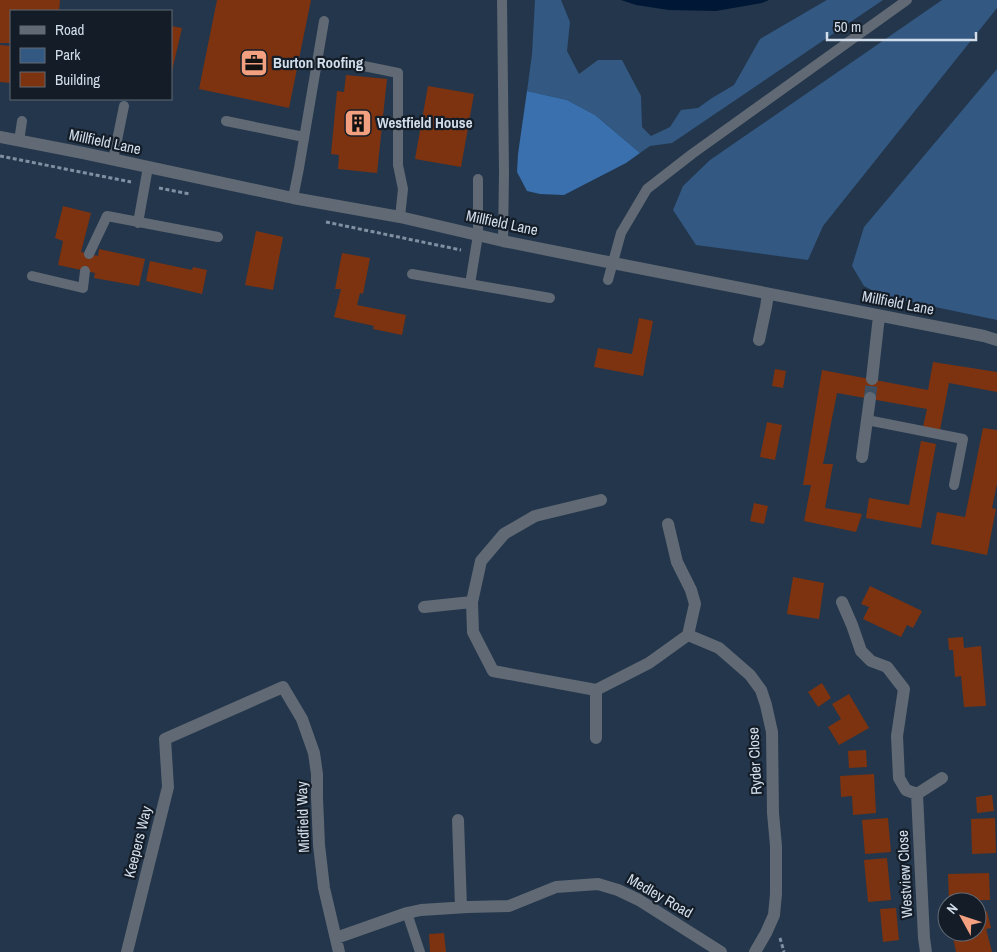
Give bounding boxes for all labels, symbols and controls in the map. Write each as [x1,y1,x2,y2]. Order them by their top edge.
legend [10,10,172,100]
scale bar [827,10,976,42]
text: 50 m [834,16,861,37]
text: Road [55,19,84,40]
text: Park [55,44,81,65]
office icon: Burton Roofing [239,48,269,78]
place label: Burton Roofing [273,52,364,73]
text: Building [55,69,100,90]
building icon: Westfield House [343,108,373,138]
place label: Westfield House [377,112,473,133]
street label: Millfield Lane [67,124,143,159]
street label: Millfield Lane [464,205,540,240]
street label: Millfield Lane [860,285,936,320]
street label: Ryder Close [742,727,767,795]
street label: Midfield Way [291,780,314,853]
street label: Keepers Way [118,803,157,880]
street label: Westview Close [892,829,917,918]
street label: Medley Road [624,868,697,923]
north arrow [937,892,987,942]
text: N [942,900,962,918]

